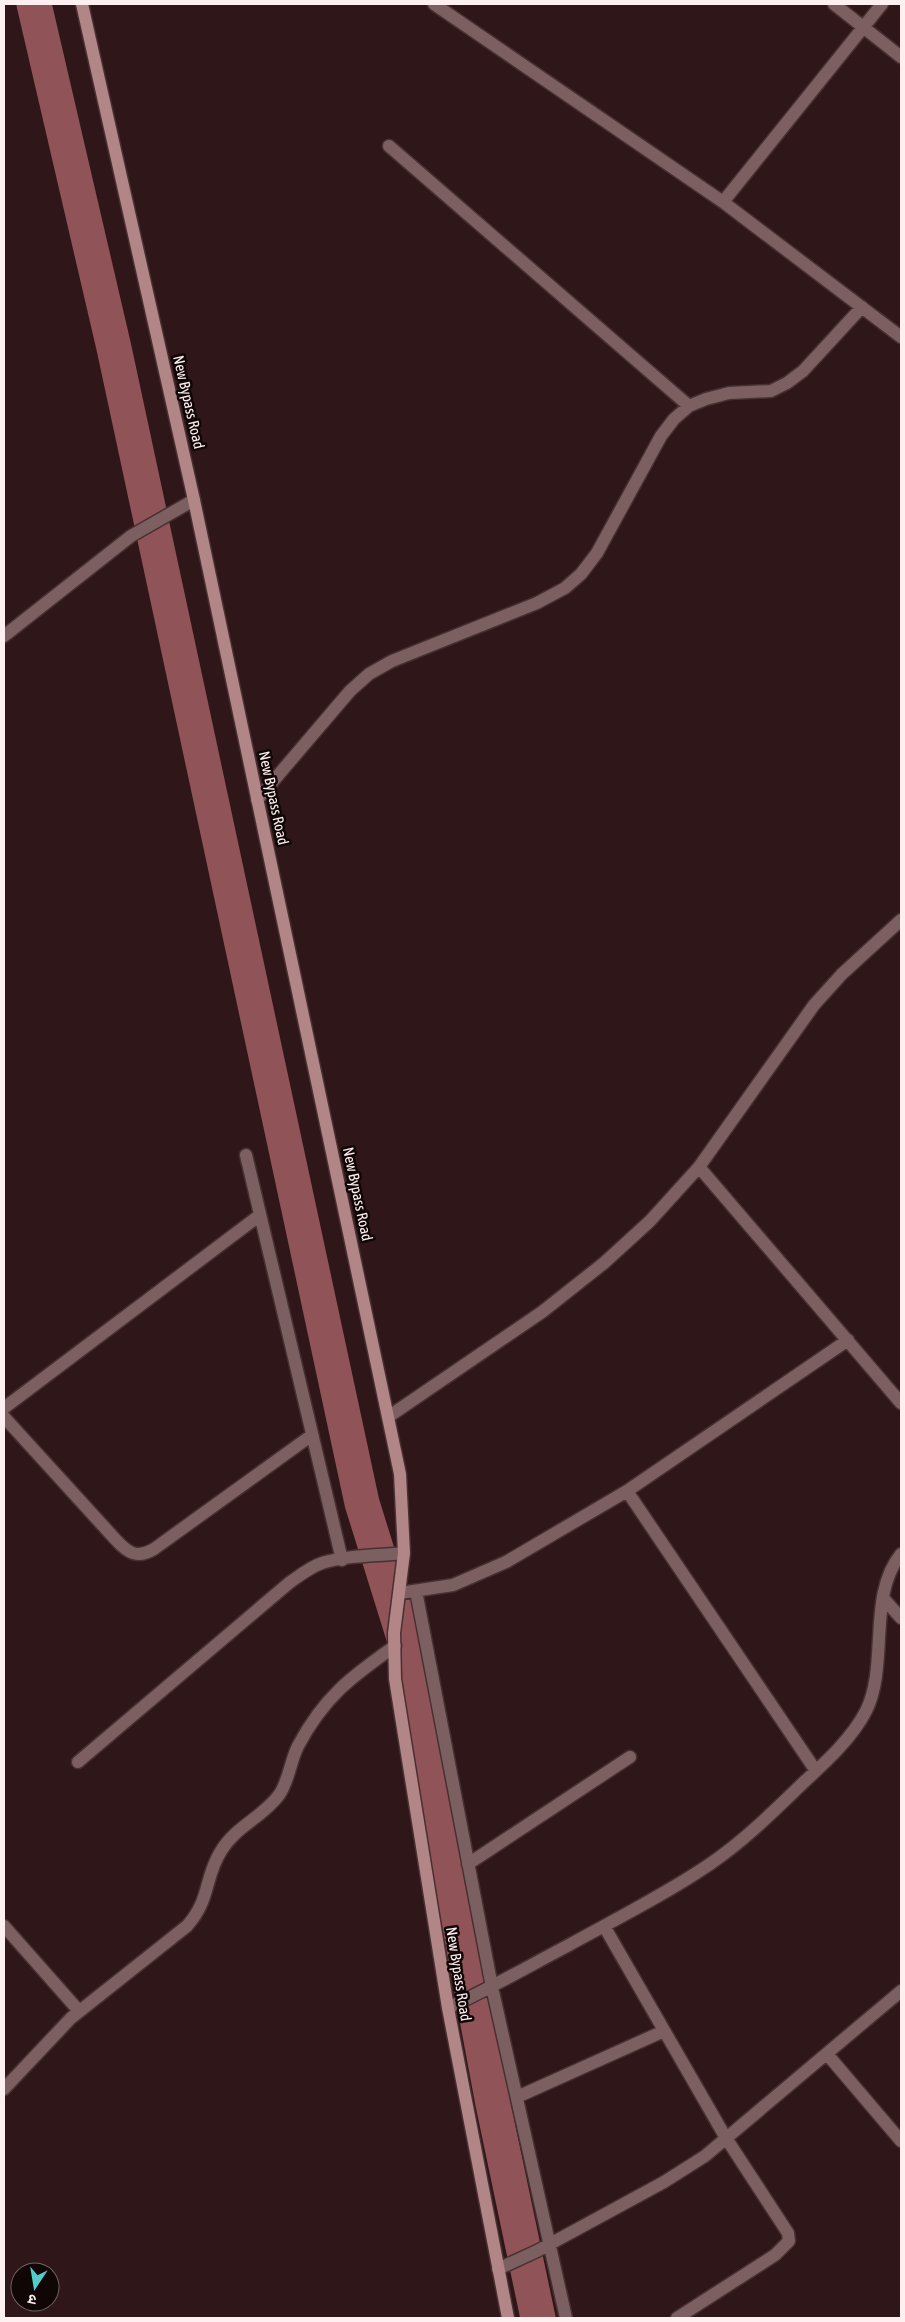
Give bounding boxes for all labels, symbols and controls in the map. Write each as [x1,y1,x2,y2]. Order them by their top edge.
street label: New Bypass Road [170,354,208,450]
street label: New Bypass Road [256,750,292,846]
street label: New Bypass Road [340,1146,376,1242]
street label: New Bypass Road [443,1926,475,2022]
north arrow [10,2262,60,2312]
text: उ [26,2291,38,2308]

